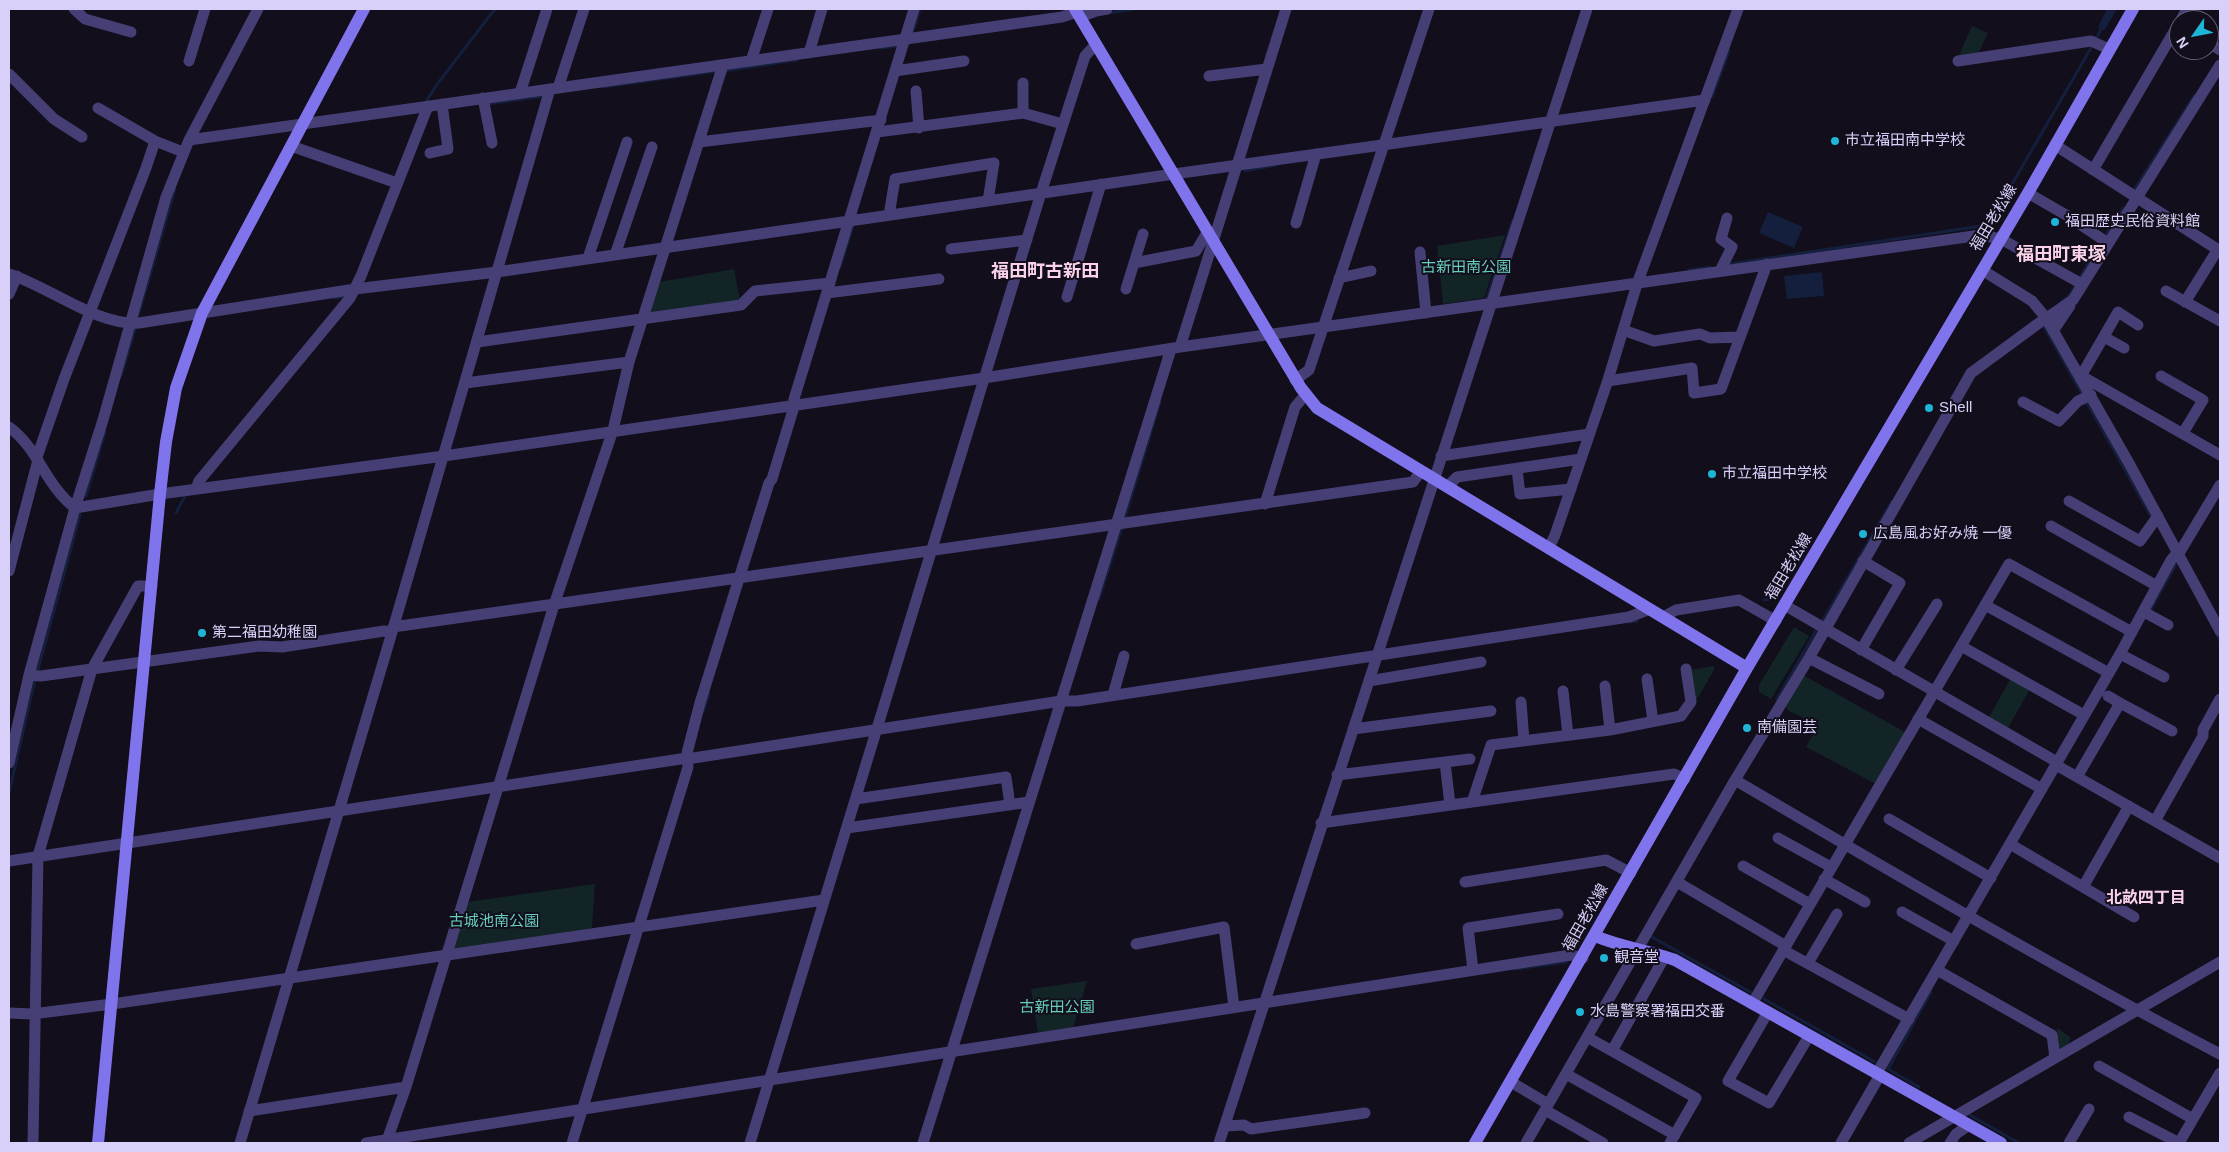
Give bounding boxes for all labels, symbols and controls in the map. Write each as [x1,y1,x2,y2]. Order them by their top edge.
north arrow [2169,10,2219,60]
text: N [2173,34,2192,51]
place label: 市立福田南中学校 [1845,132,1965,150]
marker: 市立福田南中学校 [1829,135,1841,147]
street label: 福田老松線 [1967,181,2021,255]
place label: 福田歴史民俗資料館 [2065,213,2200,231]
marker: 福田歴史民俗資料館 [2049,216,2061,228]
district label: 福田町東塚 [2016,244,2106,266]
park label: 古新田南公園 [1421,259,1511,277]
district label: 福田町古新田 [991,261,1099,283]
place label: Shell [1939,399,1972,417]
marker: Shell [1923,402,1935,414]
place label: 市立福田中学校 [1722,465,1827,483]
marker: 市立福田中学校 [1706,468,1718,480]
place label: 広島風お好み焼 一優 [1873,525,2012,543]
marker: 広島風お好み焼 一優 [1857,528,1869,540]
street label: 福田老松線 [1762,530,1816,604]
place label: 第二福田幼稚園 [212,624,317,642]
marker: 第二福田幼稚園 [196,627,208,639]
place label: 南備園芸 [1757,719,1817,737]
marker: 南備園芸 [1741,722,1753,734]
street label: 福田老松線 [1559,881,1613,955]
district label: 北畝四丁目 [2106,889,2186,909]
park label: 古城池南公園 [449,913,539,931]
place label: 観音堂 [1614,949,1659,967]
marker: 観音堂 [1598,952,1610,964]
park label: 古新田公園 [1020,999,1094,1017]
place label: 水島警察署福田交番 [1590,1003,1725,1021]
marker: 水島警察署福田交番 [1574,1006,1586,1018]

